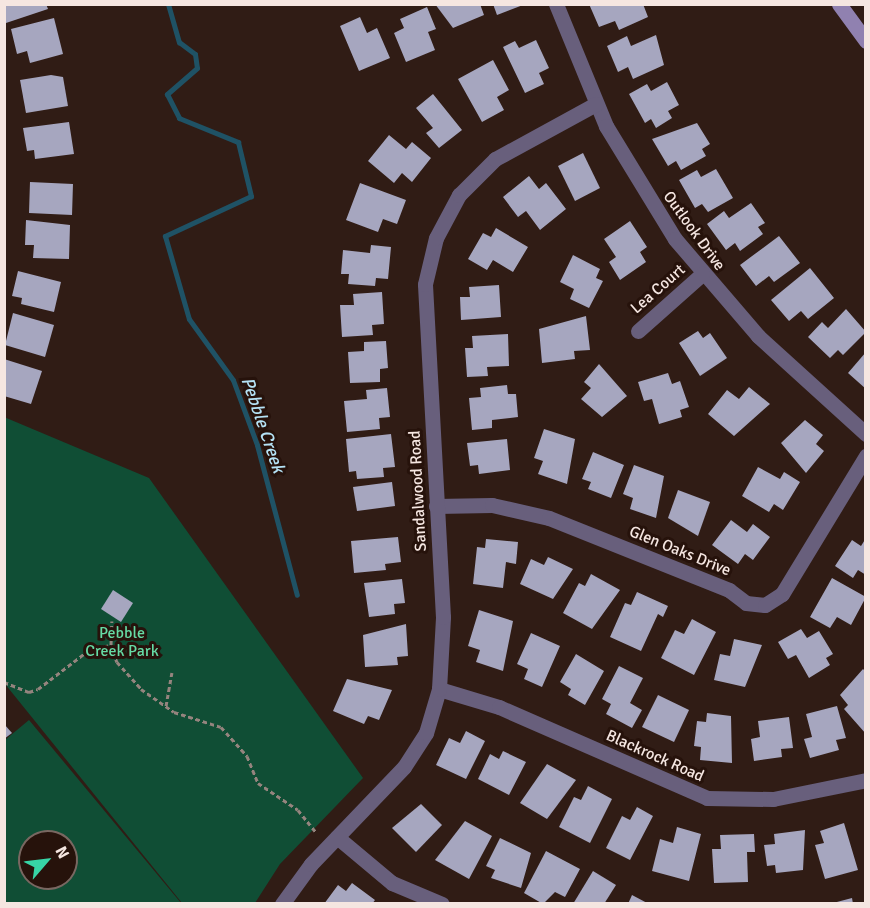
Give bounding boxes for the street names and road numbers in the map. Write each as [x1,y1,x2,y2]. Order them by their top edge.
street label: Outlook Drive [659,188,729,274]
street label: Lea Court [627,260,689,318]
street label: Sandalwood Road [405,430,431,552]
street label: Glen Oaks Drive [626,522,734,580]
street label: Blackrock Road [603,726,707,786]

